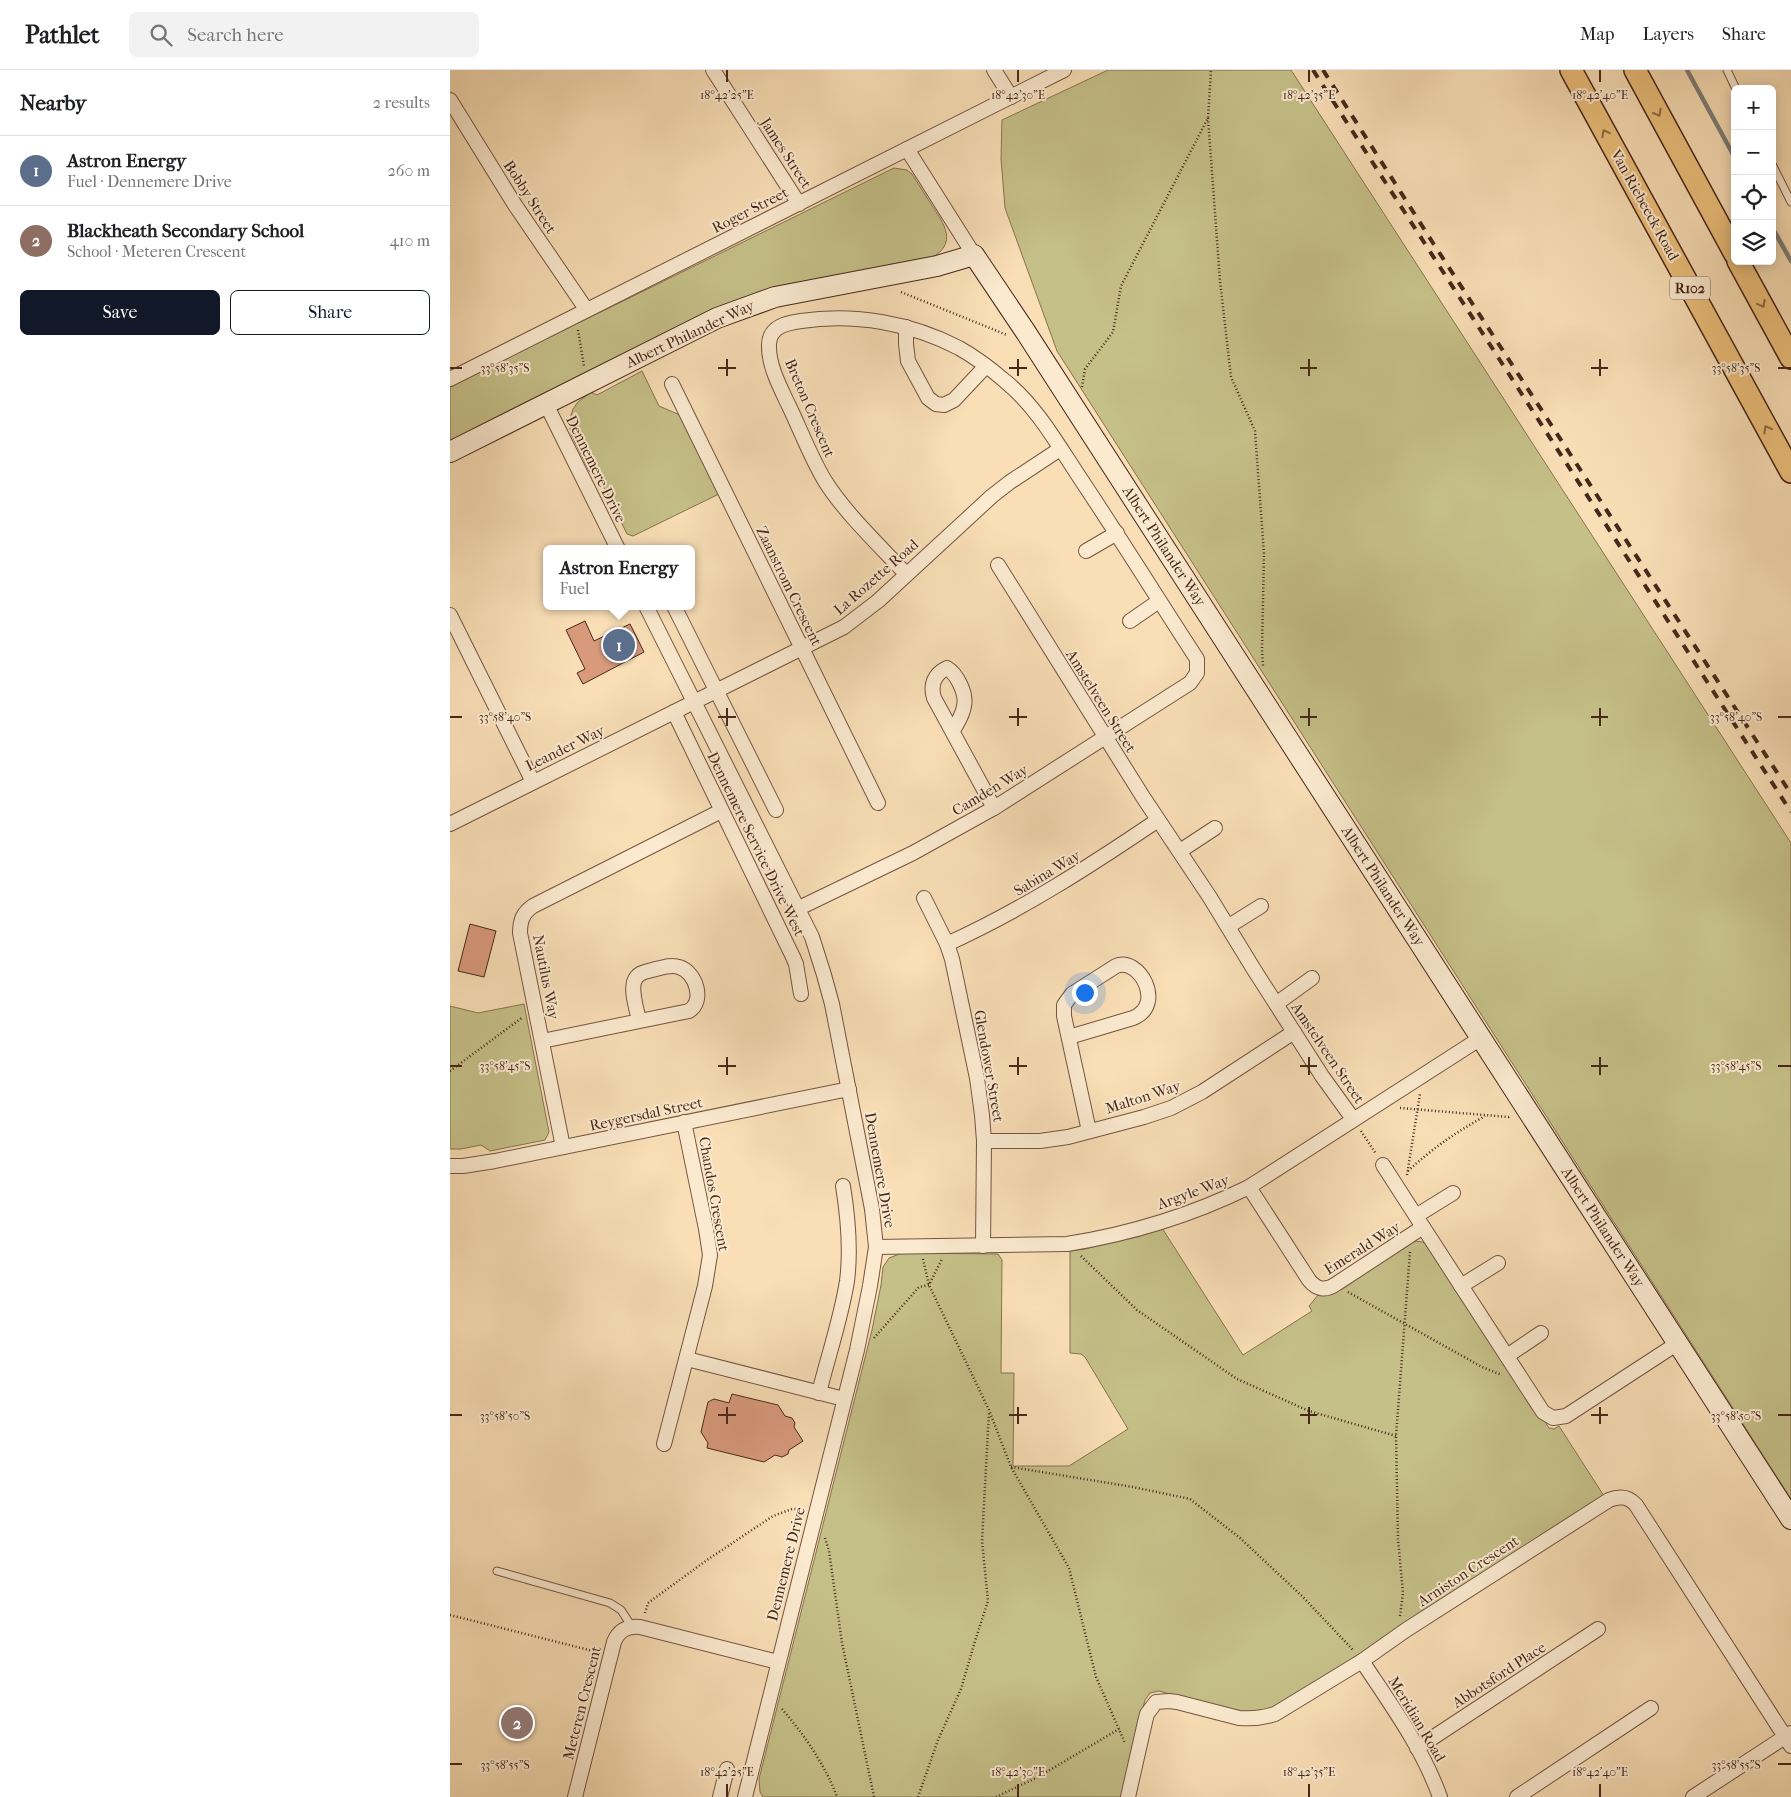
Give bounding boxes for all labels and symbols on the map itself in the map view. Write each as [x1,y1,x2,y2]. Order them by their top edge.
text: 18°42'25"E [700,88,754,102]
text: 18°42'30"E [991,88,1045,102]
text: 18°42'35"E [1283,88,1335,102]
text: 18°42'40"E [1572,88,1628,102]
one-way arrow [1652,107,1662,116]
street label: James Street [756,114,816,192]
one-way arrow [1602,129,1612,138]
street label: Van Riebeeck Road [1607,146,1683,264]
street label: Bobby Street [500,157,561,237]
street label: Roger Street [709,183,792,237]
road number: R102 [1670,277,1710,300]
street label: Albert Philander Way [622,296,758,372]
one-way arrow [1755,299,1765,308]
street label: Breton Crescent [781,356,839,461]
text: 33°58'35"S [481,361,529,375]
text: 33°58'35"S [1712,361,1760,375]
street label: Dennemere Drive [562,412,630,526]
one-way arrow [1763,426,1773,435]
street label: Albert Philander Way [1118,482,1210,610]
street label: Zaanstrom Crescent [752,523,826,649]
street label: La Rozette Road [830,535,923,619]
pin: 1 [603,626,635,664]
street label: Amstelveen Street [1062,645,1140,756]
text: 33°58'40"S [479,710,531,724]
text: 33°58'40"S [1710,710,1762,724]
street label: Leander Way [523,721,608,775]
street label: Dennemere Service Drive West [703,749,809,940]
street label: Camden Way [949,760,1032,820]
street label: Albert Philander Way [1337,822,1429,950]
street label: Sabina Way [1011,846,1084,900]
street label: Nautilus Way [529,933,563,1022]
your location [1072,980,1098,1006]
street label: Amstelveen Street [1287,998,1369,1107]
street label: Glendower Street [970,1008,1008,1124]
text: 33°58'45"S [480,1059,530,1073]
text: 33°58'45"S [1711,1059,1761,1073]
street label: Malton Way [1103,1076,1184,1118]
street label: Reygersdal Street [588,1093,705,1135]
street label: Dennemere Drive [861,1111,899,1230]
street label: Chandos Crescent [695,1135,733,1253]
street label: Albert Philander Way [1557,1163,1649,1291]
street label: Argyle Way [1154,1170,1232,1214]
street label: Emerald Way [1321,1217,1404,1278]
text: 33°58'50"S [480,1409,530,1423]
text: 33°58'50"S [1711,1409,1761,1423]
street label: Dennemere Drive [763,1504,809,1623]
street label: Arniston Crescent [1413,1531,1522,1611]
street label: Abbotsford Place [1448,1638,1550,1712]
street label: Meteren Crescent [559,1644,605,1762]
street label: Meridian Road [1384,1673,1450,1766]
pin: 2 [501,1704,533,1742]
text: 33°58'55"S [480,1758,530,1772]
text: 33°58'55"S [1711,1758,1761,1772]
text: 18°42'25"E [700,1765,754,1779]
text: 18°42'30"E [991,1765,1045,1779]
text: 18°42'35"E [1283,1765,1335,1779]
text: 18°42'40"E [1572,1765,1628,1779]

